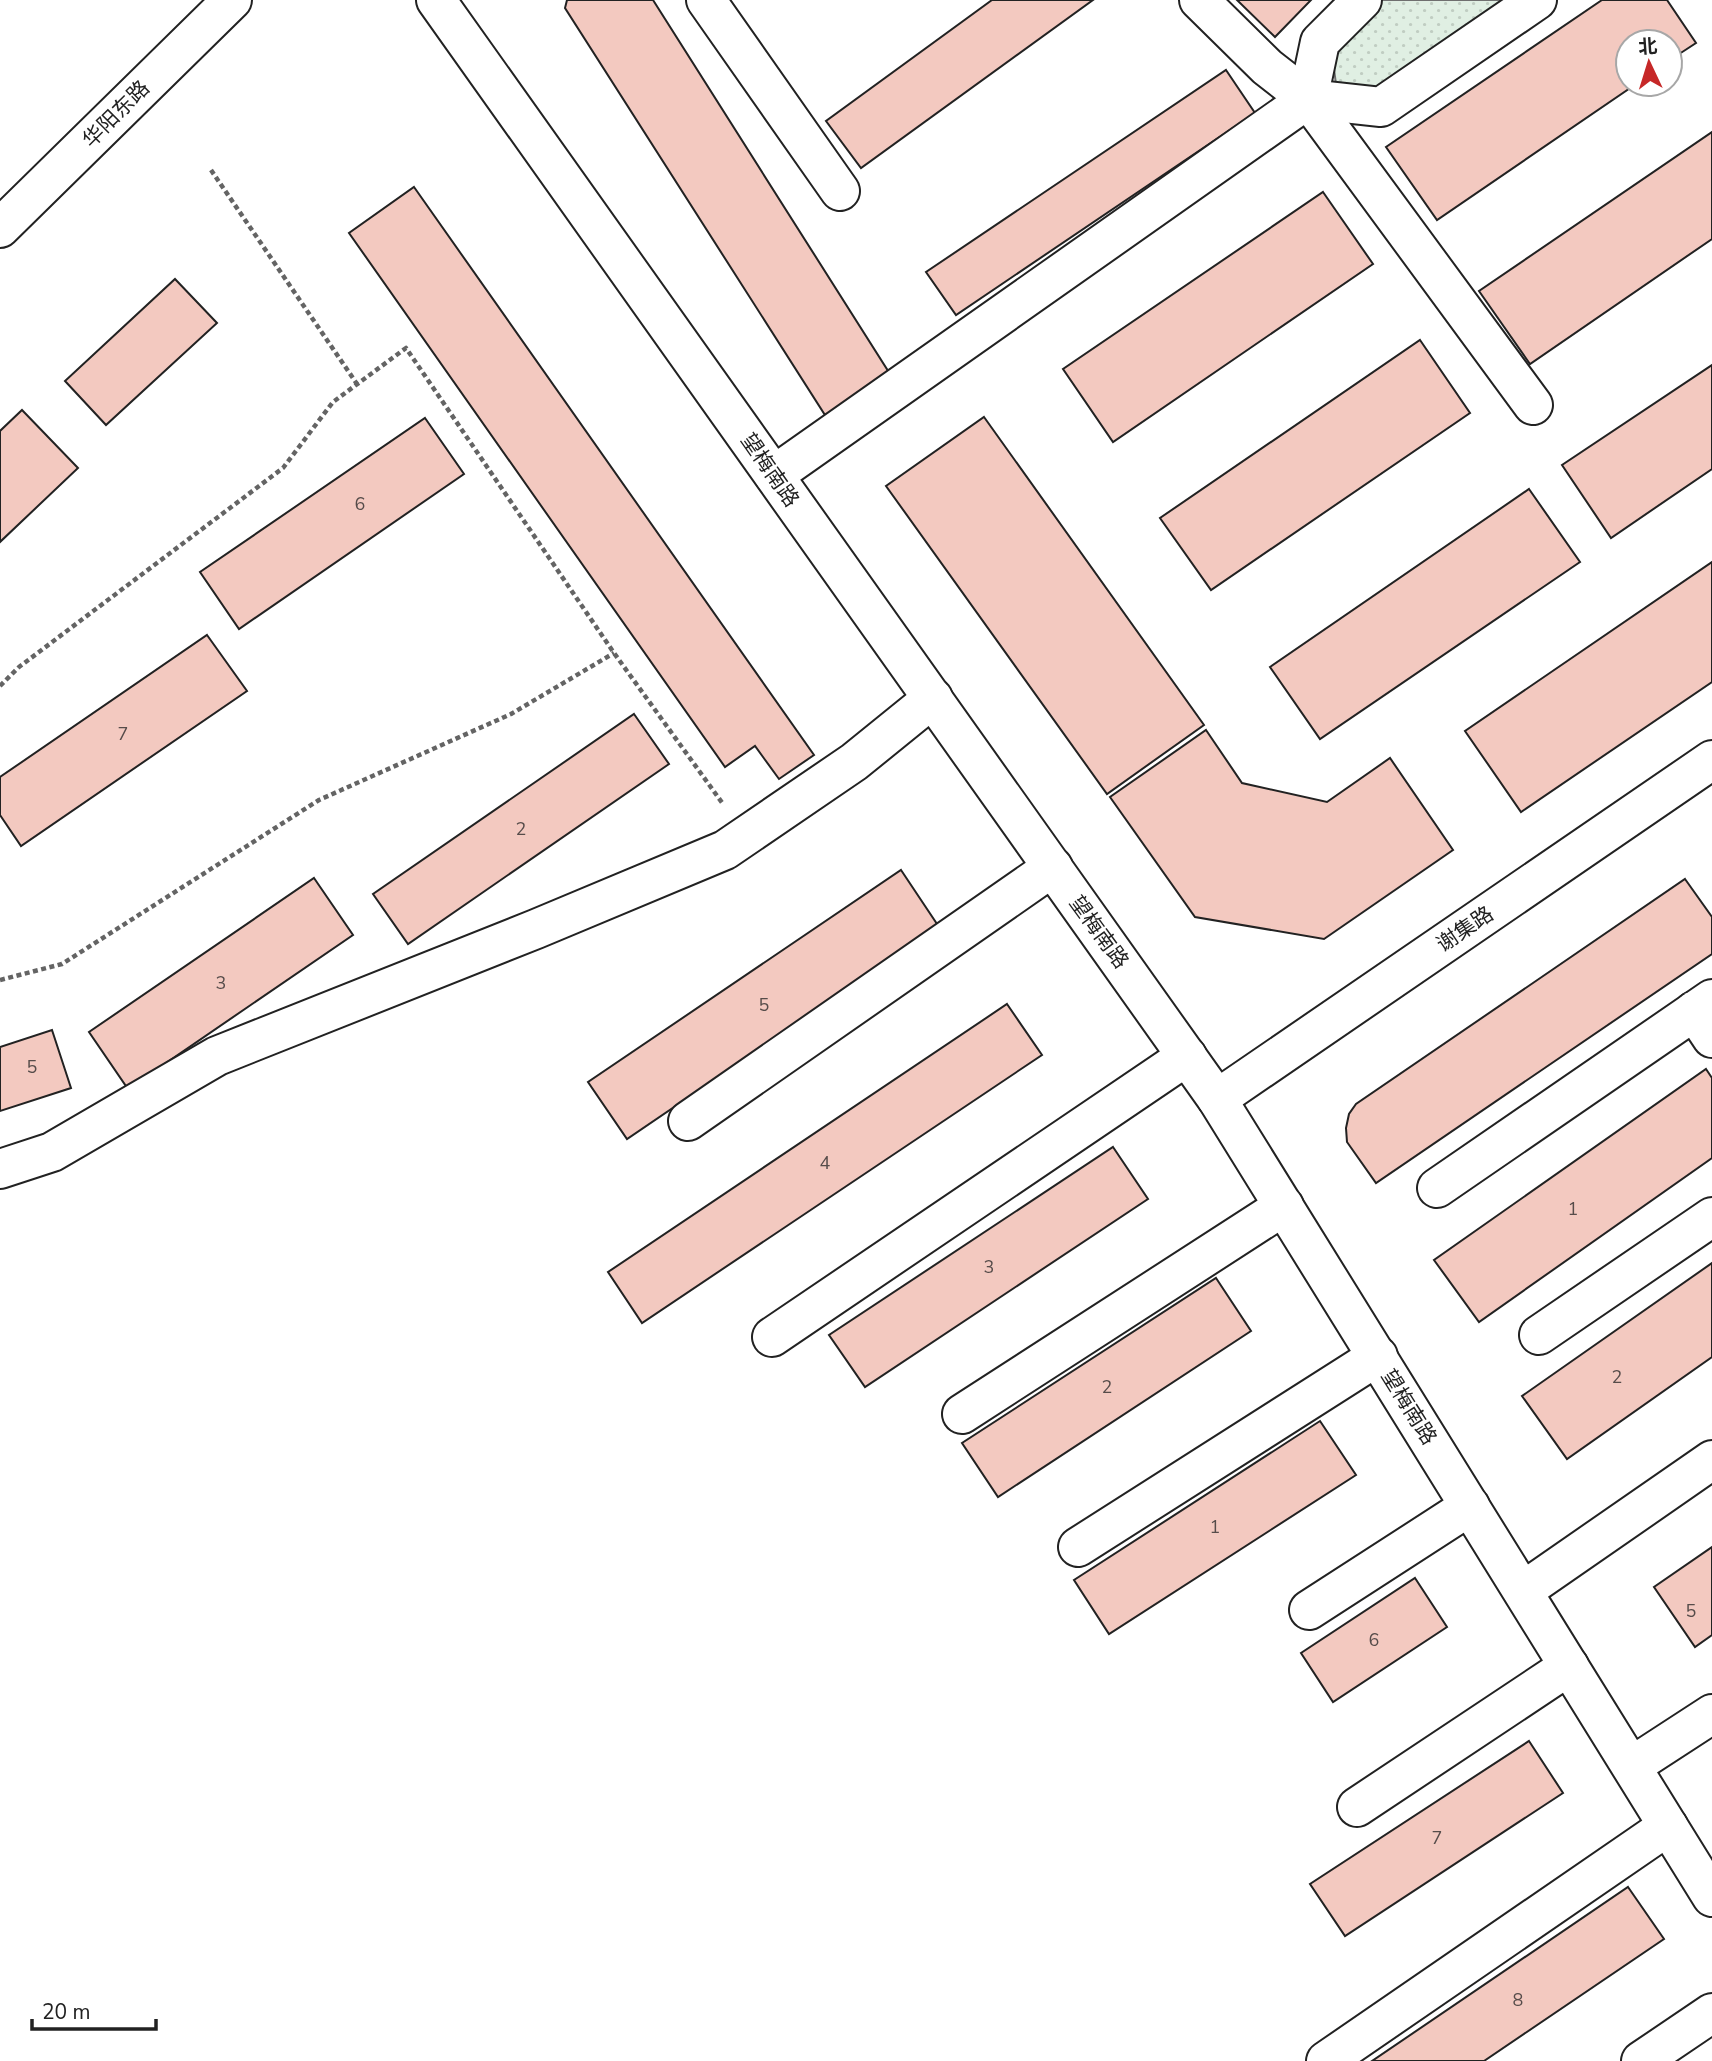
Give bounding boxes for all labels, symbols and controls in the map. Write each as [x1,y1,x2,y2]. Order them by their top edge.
north arrow [1614,28,1684,98]
text: 北 [1637,33,1658,61]
street label: 华阳东路 [76,74,156,154]
street label: 望梅南路 [734,428,806,512]
house number: 6 [355,492,365,516]
house number: 7 [118,722,128,746]
house number: 2 [516,817,526,841]
street label: 望梅南路 [1063,890,1135,974]
street label: 谢集路 [1431,900,1499,958]
house number: 3 [216,971,226,995]
house number: 5 [759,993,769,1017]
house number: 5 [27,1055,37,1079]
house number: 4 [820,1151,831,1175]
house number: 1 [1568,1197,1578,1221]
house number: 3 [984,1255,994,1279]
street label: 望梅南路 [1375,1364,1443,1450]
house number: 2 [1612,1365,1622,1389]
house number: 2 [1102,1375,1112,1399]
house number: 1 [1210,1515,1220,1539]
house number: 5 [1686,1599,1696,1623]
house number: 6 [1369,1628,1379,1652]
house number: 7 [1432,1826,1442,1850]
scale bar [32,1988,156,2032]
house number: 8 [1513,1988,1523,2012]
text: 20 m [42,1998,91,2026]

